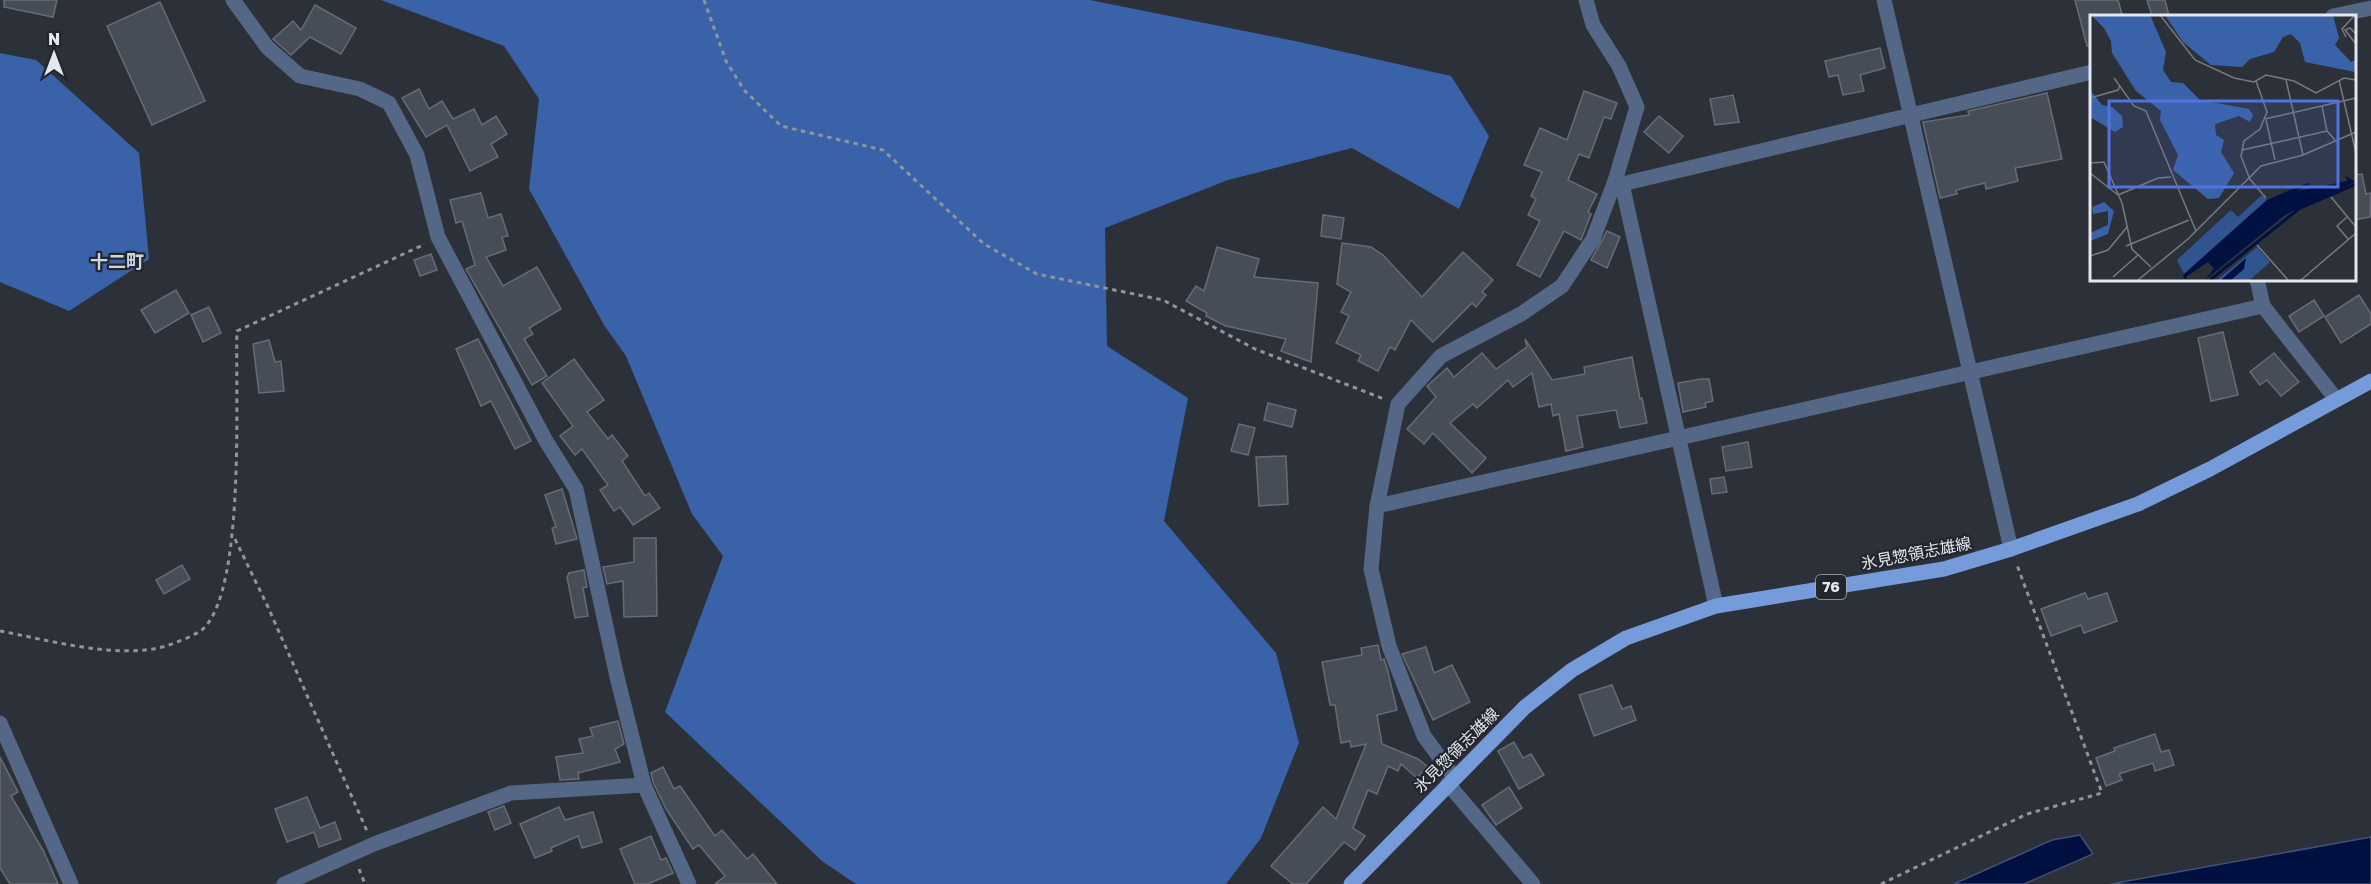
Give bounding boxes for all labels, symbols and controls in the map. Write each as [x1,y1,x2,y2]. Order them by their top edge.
inset map [2090,15,2356,280]
north arrow [24,24,84,84]
text: N [48,29,60,49]
district label: 十二町 [90,250,144,272]
street label: 氷見惣領志雄線 [1859,532,1973,574]
road number: 76 [1816,575,1846,599]
street label: 氷見惣領志雄線 [1409,703,1503,797]

